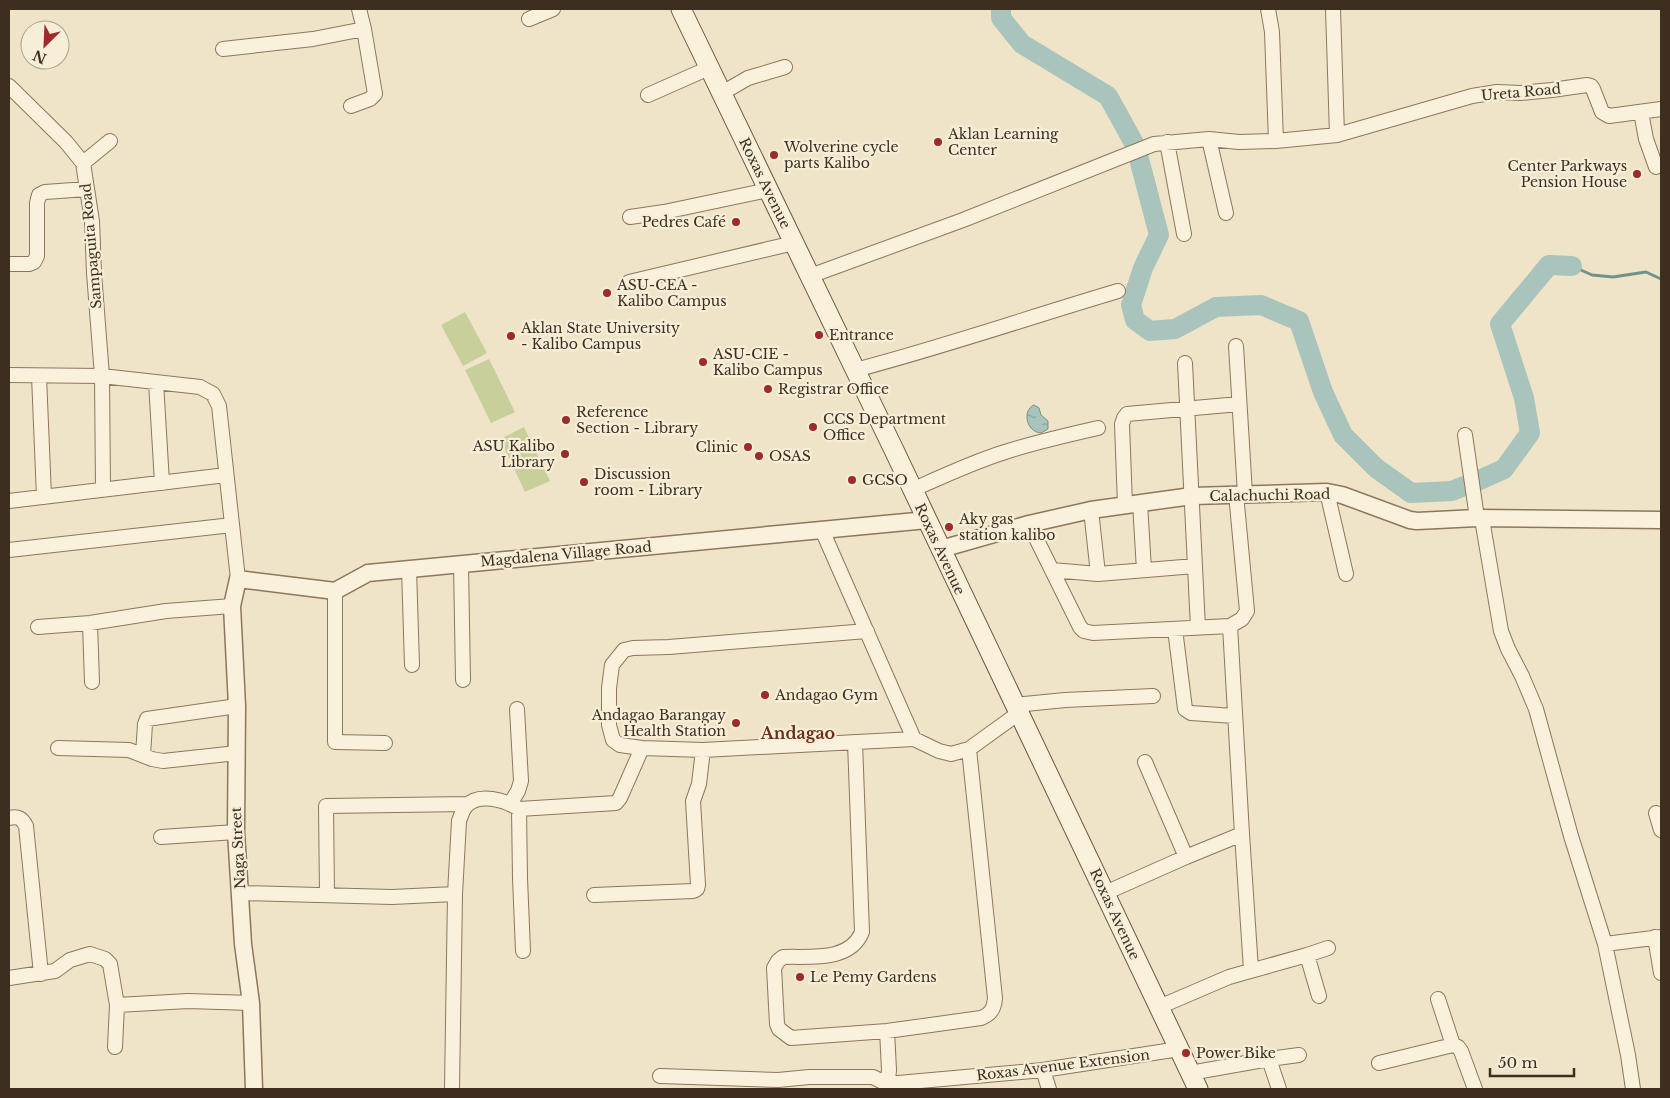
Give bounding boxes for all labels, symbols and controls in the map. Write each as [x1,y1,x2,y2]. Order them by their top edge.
north arrow [20,20,70,70]
text: N [30,46,49,68]
street label: Ureta Road [1480,79,1562,104]
place label: Aklan Learning Center [947,125,1059,159]
street label: Roxas Avenue [735,135,795,231]
marker: Aklan Learning Center [932,136,944,148]
place label: Wolverine cycle parts Kalibo [783,138,899,172]
marker: Wolverine cycle parts Kalibo [768,149,780,161]
place label: Center Parkways Pension House [1508,157,1627,191]
marker: Center Parkways Pension House [1631,168,1643,180]
street label: Sampaguita Road [77,182,105,309]
place label: Pedres Café [642,213,726,231]
marker: Pedres Café [730,216,742,228]
place label: ASU-CEA - Kalibo Campus [616,276,727,310]
marker: ASU-CEA - Kalibo Campus [601,287,613,299]
place label: Aklan State University - Kalibo Campus [520,319,680,353]
place label: Entrance [829,326,894,344]
marker: Entrance [813,329,825,341]
marker: Aklan State University - Kalibo Campus [505,330,517,342]
place label: ASU-CIE - Kalibo Campus [712,345,823,379]
marker: ASU-CIE - Kalibo Campus [697,356,709,368]
place label: Registrar Office [778,380,889,398]
marker: Registrar Office [762,383,774,395]
place label: Reference Section - Library [576,403,698,437]
place label: CCS Department Office [823,410,947,444]
marker: Reference Section - Library [560,414,572,426]
marker: CCS Department Office [807,421,819,433]
place label: ASU Kalibo Library [472,437,555,471]
place label: Clinic [696,438,738,456]
marker: Clinic [742,441,754,453]
place label: OSAS [769,447,811,465]
marker: ASU Kalibo Library [559,448,571,460]
marker: OSAS [753,450,765,462]
place label: Discussion room - Library [594,465,703,499]
place label: GCSO [862,471,908,489]
marker: GCSO [846,474,858,486]
marker: Discussion room - Library [578,476,590,488]
street label: Calachuchi Road [1209,485,1331,505]
street label: Roxas Avenue [911,500,969,598]
place label: Aky gas station kalibo [958,510,1055,544]
marker: Aky gas station kalibo [943,521,955,533]
street label: Magdalena Village Road [480,537,653,570]
place label: Andagao Gym [774,686,878,704]
marker: Andagao Gym [759,689,771,701]
place label: Andagao Barangay Health Station [591,706,726,740]
marker: Andagao Barangay Health Station [730,717,742,729]
district label: Andagao [760,723,835,743]
street label: Naga Street [227,806,249,889]
street label: Roxas Avenue [1086,865,1144,963]
place label: Le Pemy Gardens [810,968,937,986]
marker: Le Pemy Gardens [794,971,806,983]
place label: Power Bike [1196,1044,1276,1062]
street label: Roxas Avenue Extension [975,1045,1151,1085]
scale bar [1490,1046,1574,1078]
marker: Power Bike [1180,1047,1192,1059]
text: 50 m [1498,1053,1538,1072]

